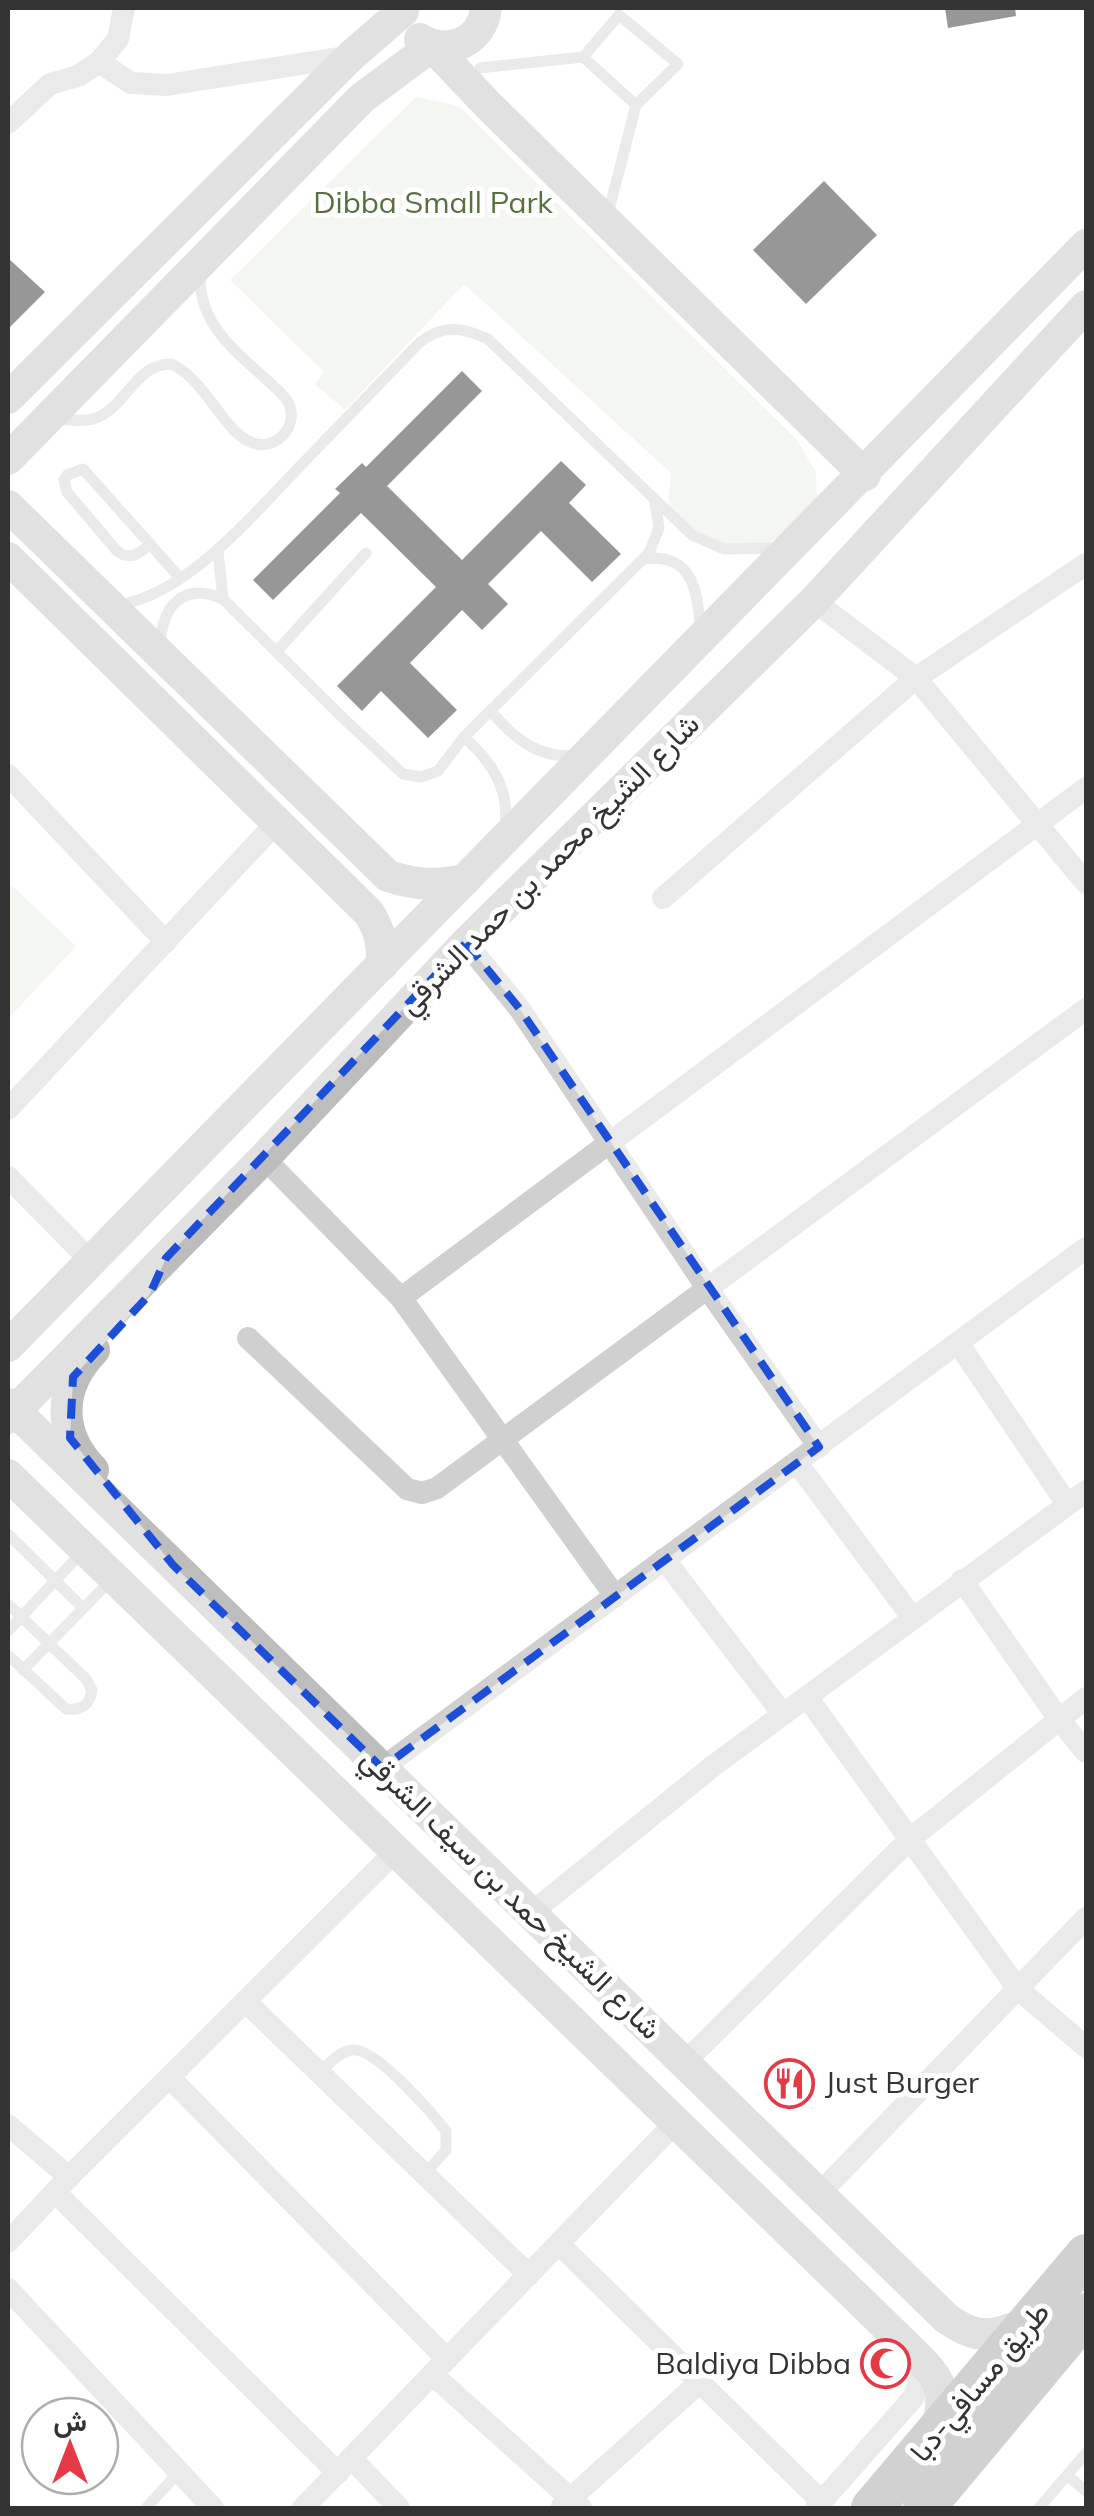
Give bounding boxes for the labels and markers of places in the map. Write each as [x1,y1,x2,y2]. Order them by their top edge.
restaurant icon: Just Burger [764,2057,816,2109]
place label: Just Burger [825,2063,979,2101]
mosque icon: Baldiya Dibba [860,2338,912,2390]
place label: Baldiya Dibba [655,2344,851,2382]

